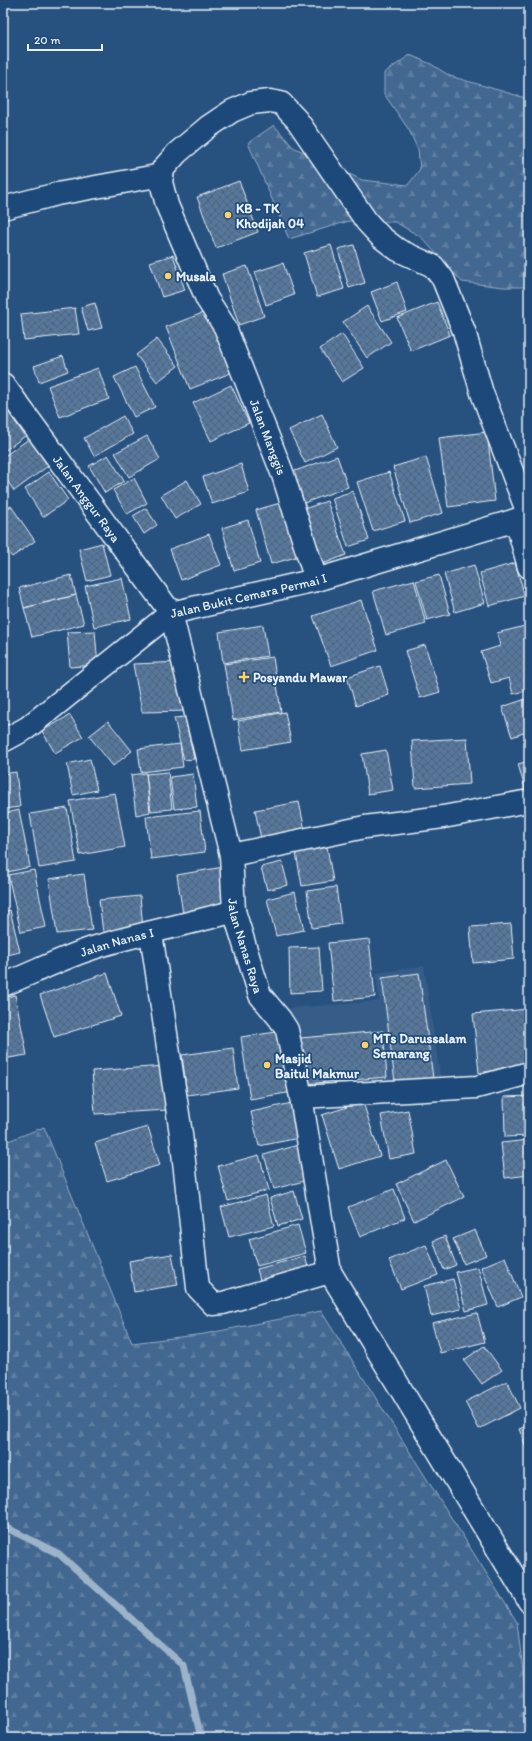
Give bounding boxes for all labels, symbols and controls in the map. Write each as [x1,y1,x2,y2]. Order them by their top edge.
scale bar [28,26,102,52]
text: 20 m [34,33,61,47]
place label: KB - TK Khodijah 04 [236,201,304,232]
marker: KB - TK Khodijah 04 [223,210,233,220]
place label: Musala [176,269,216,284]
marker: Musala [163,271,173,281]
street label: Jalan Manggis [247,397,289,477]
street label: Jalan Anggur Raya [50,452,124,545]
street label: Jalan Bukit Cemara Permai I [169,570,329,620]
place label: Posyandu Mawar [253,670,348,686]
marker: Posyandu Mawar [238,671,250,683]
street label: Jalan Nanas Raya [226,898,267,995]
street label: Jalan Nanas I [78,924,155,959]
place label: MTs Darussalam Semarang [373,1031,466,1062]
marker: MTs Darussalam Semarang [360,1040,370,1050]
place label: Masjid Baitul Makmur [275,1051,360,1081]
marker: Masjid Baitul Makmur [262,1060,272,1070]

